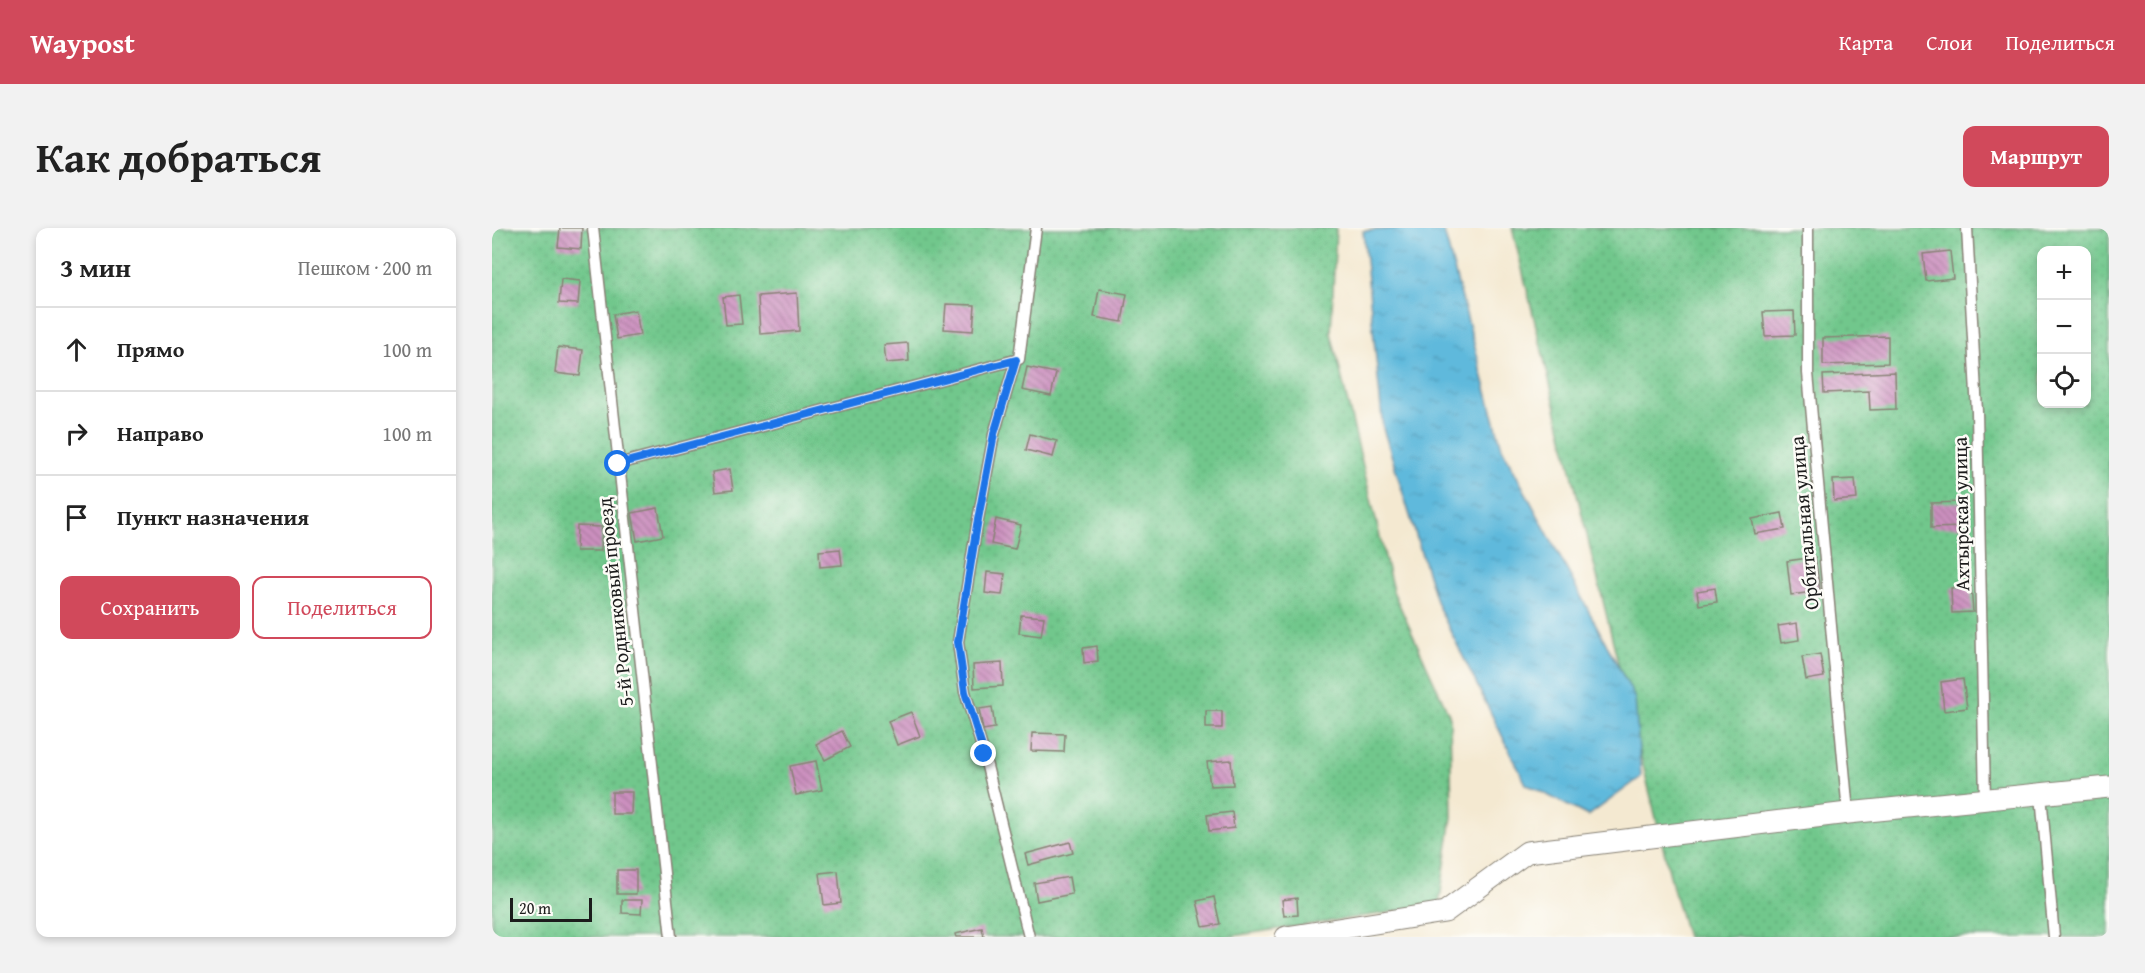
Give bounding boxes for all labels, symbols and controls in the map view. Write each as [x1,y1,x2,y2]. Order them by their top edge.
text: Waypost [30,22,135,63]
text: Карта [1839,27,1893,58]
text: Слои [1926,27,1972,58]
text: Поделиться [2005,27,2115,58]
text: Как добраться [36,126,321,187]
button: Маршрут [1963,126,2109,187]
map controls [2037,246,2091,408]
button: + [2037,246,2091,300]
text: 3 мин [60,248,131,287]
text: Пешком · 200 m [298,253,432,282]
button: − [2037,300,2091,354]
icon: ahead [60,333,93,366]
text: Прямо [117,333,184,365]
text: 100 m [382,335,432,364]
button: locate [2037,354,2091,408]
icon: right [60,417,93,450]
text: Направо [117,417,204,449]
text: 100 m [382,419,432,448]
street label: Орбитальная улица [1781,434,1826,611]
street label: Ахтырская улица [1945,436,1976,591]
route start [604,450,630,476]
street label: 5-й Родниковый проезд [589,496,640,708]
icon: arrive [60,501,93,534]
text: Пункт назначения [117,501,309,533]
button: Сохранить [60,576,240,639]
button: Поделиться [252,576,432,639]
route end [970,740,996,766]
scale bar [510,895,592,922]
text: 20 m [519,896,551,920]

